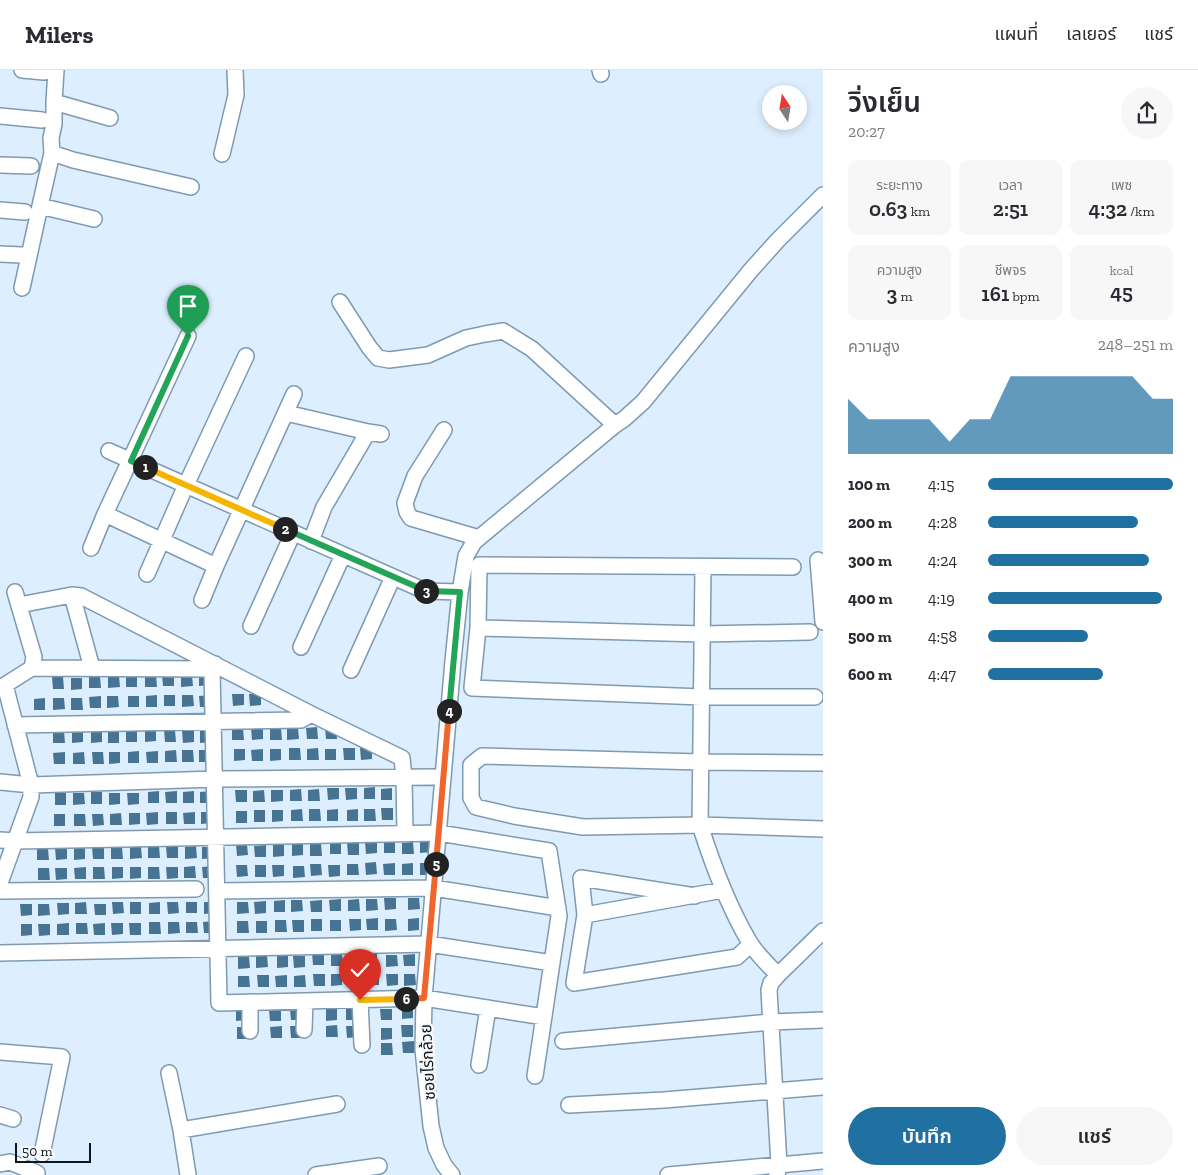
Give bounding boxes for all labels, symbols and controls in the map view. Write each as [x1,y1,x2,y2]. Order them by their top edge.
text: Milers [25,20,94,49]
text: แผนที่ [994,23,1038,45]
text: เลเยอร์ [1066,23,1116,45]
text: แชร์ [1144,23,1173,45]
north arrow [762,85,808,130]
map controls [762,85,807,130]
text: วิ่งเย็น [848,86,921,119]
button: share [1121,87,1173,139]
text: 20:27 [848,122,885,141]
text: ระยะทาง [876,177,923,194]
text: เวลา [998,177,1023,194]
text: เพซ [1111,177,1132,194]
text: 0.63 [869,196,907,221]
text: 2:51 [993,196,1028,221]
text: 4:32 [1089,196,1127,221]
text: km [907,203,930,220]
text: /km [1127,203,1154,220]
text: ความสูง [877,262,922,279]
text: ชีพจร [995,262,1026,279]
text: kcal [1110,262,1134,279]
text: 45 [1110,279,1133,304]
text: 3 [886,281,897,306]
text: 161 [981,281,1009,306]
pin [167,285,209,336]
text: m [897,288,913,305]
text: bpm [1009,288,1040,305]
icon: arrive [174,292,202,320]
text: 248–251 m [1098,335,1173,354]
text: ความสูง [848,337,900,356]
pin: 1 [132,454,158,480]
text: 1 [143,459,148,476]
text: 100 m [848,475,890,494]
text: 4:15 [928,475,955,494]
text: 200 m [848,513,892,532]
text: 4:28 [928,513,957,532]
pin: 2 [272,516,298,542]
text: 2 [282,521,289,538]
text: 300 m [848,551,892,570]
text: 4:24 [928,551,957,570]
pin: 3 [414,578,438,604]
text: 3 [423,583,430,600]
text: 400 m [848,589,893,608]
text: 4:19 [928,589,955,608]
text: 500 m [848,627,892,646]
text: 4:58 [928,627,957,646]
text: 600 m [848,665,892,684]
text: 4:47 [928,665,956,684]
pin: 4 [436,698,462,724]
text: 4 [446,703,453,720]
pin: 5 [424,852,448,876]
text: 5 [433,856,440,873]
pin [339,949,381,1000]
icon: check [346,956,374,984]
pin: 6 [394,986,418,1012]
text: 6 [403,991,410,1008]
street label: ซอยไร่กล้วย [416,1023,439,1101]
button: บันทึก [848,1107,1006,1165]
button: แชร์ [1016,1107,1173,1165]
scale bar [15,1140,91,1163]
text: 50 m [22,1143,53,1160]

